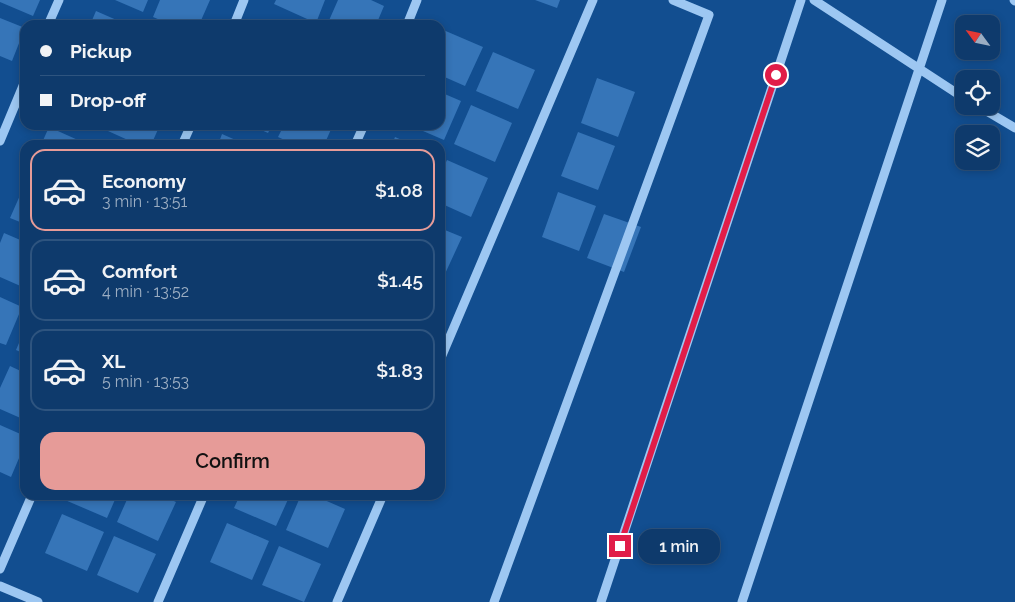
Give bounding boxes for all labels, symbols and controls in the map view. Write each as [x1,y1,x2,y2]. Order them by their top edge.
north arrow [955,15,1000,60]
map controls [955,15,1000,170]
text: Pickup [70,40,132,62]
route start [765,64,787,86]
button: locate [955,70,1000,115]
text: Drop-off [70,89,146,111]
button: layers [955,125,1000,170]
icon: car [42,168,87,213]
text: Economy [102,170,186,192]
text: $1.08 [375,179,423,201]
text: 3 min · 13:51 [102,192,187,211]
icon: car [42,258,87,303]
text: Comfort [102,260,177,282]
text: $1.45 [377,269,423,291]
text: 4 min · 13:52 [102,282,189,301]
icon: car [42,348,87,393]
text: XL [102,350,125,372]
text: $1.83 [376,359,423,381]
text: 5 min · 13:53 [102,372,189,391]
button: Confirm [40,432,425,490]
callout: 1 min [638,528,720,564]
route end [609,535,631,557]
text: 1 min [659,537,699,556]

